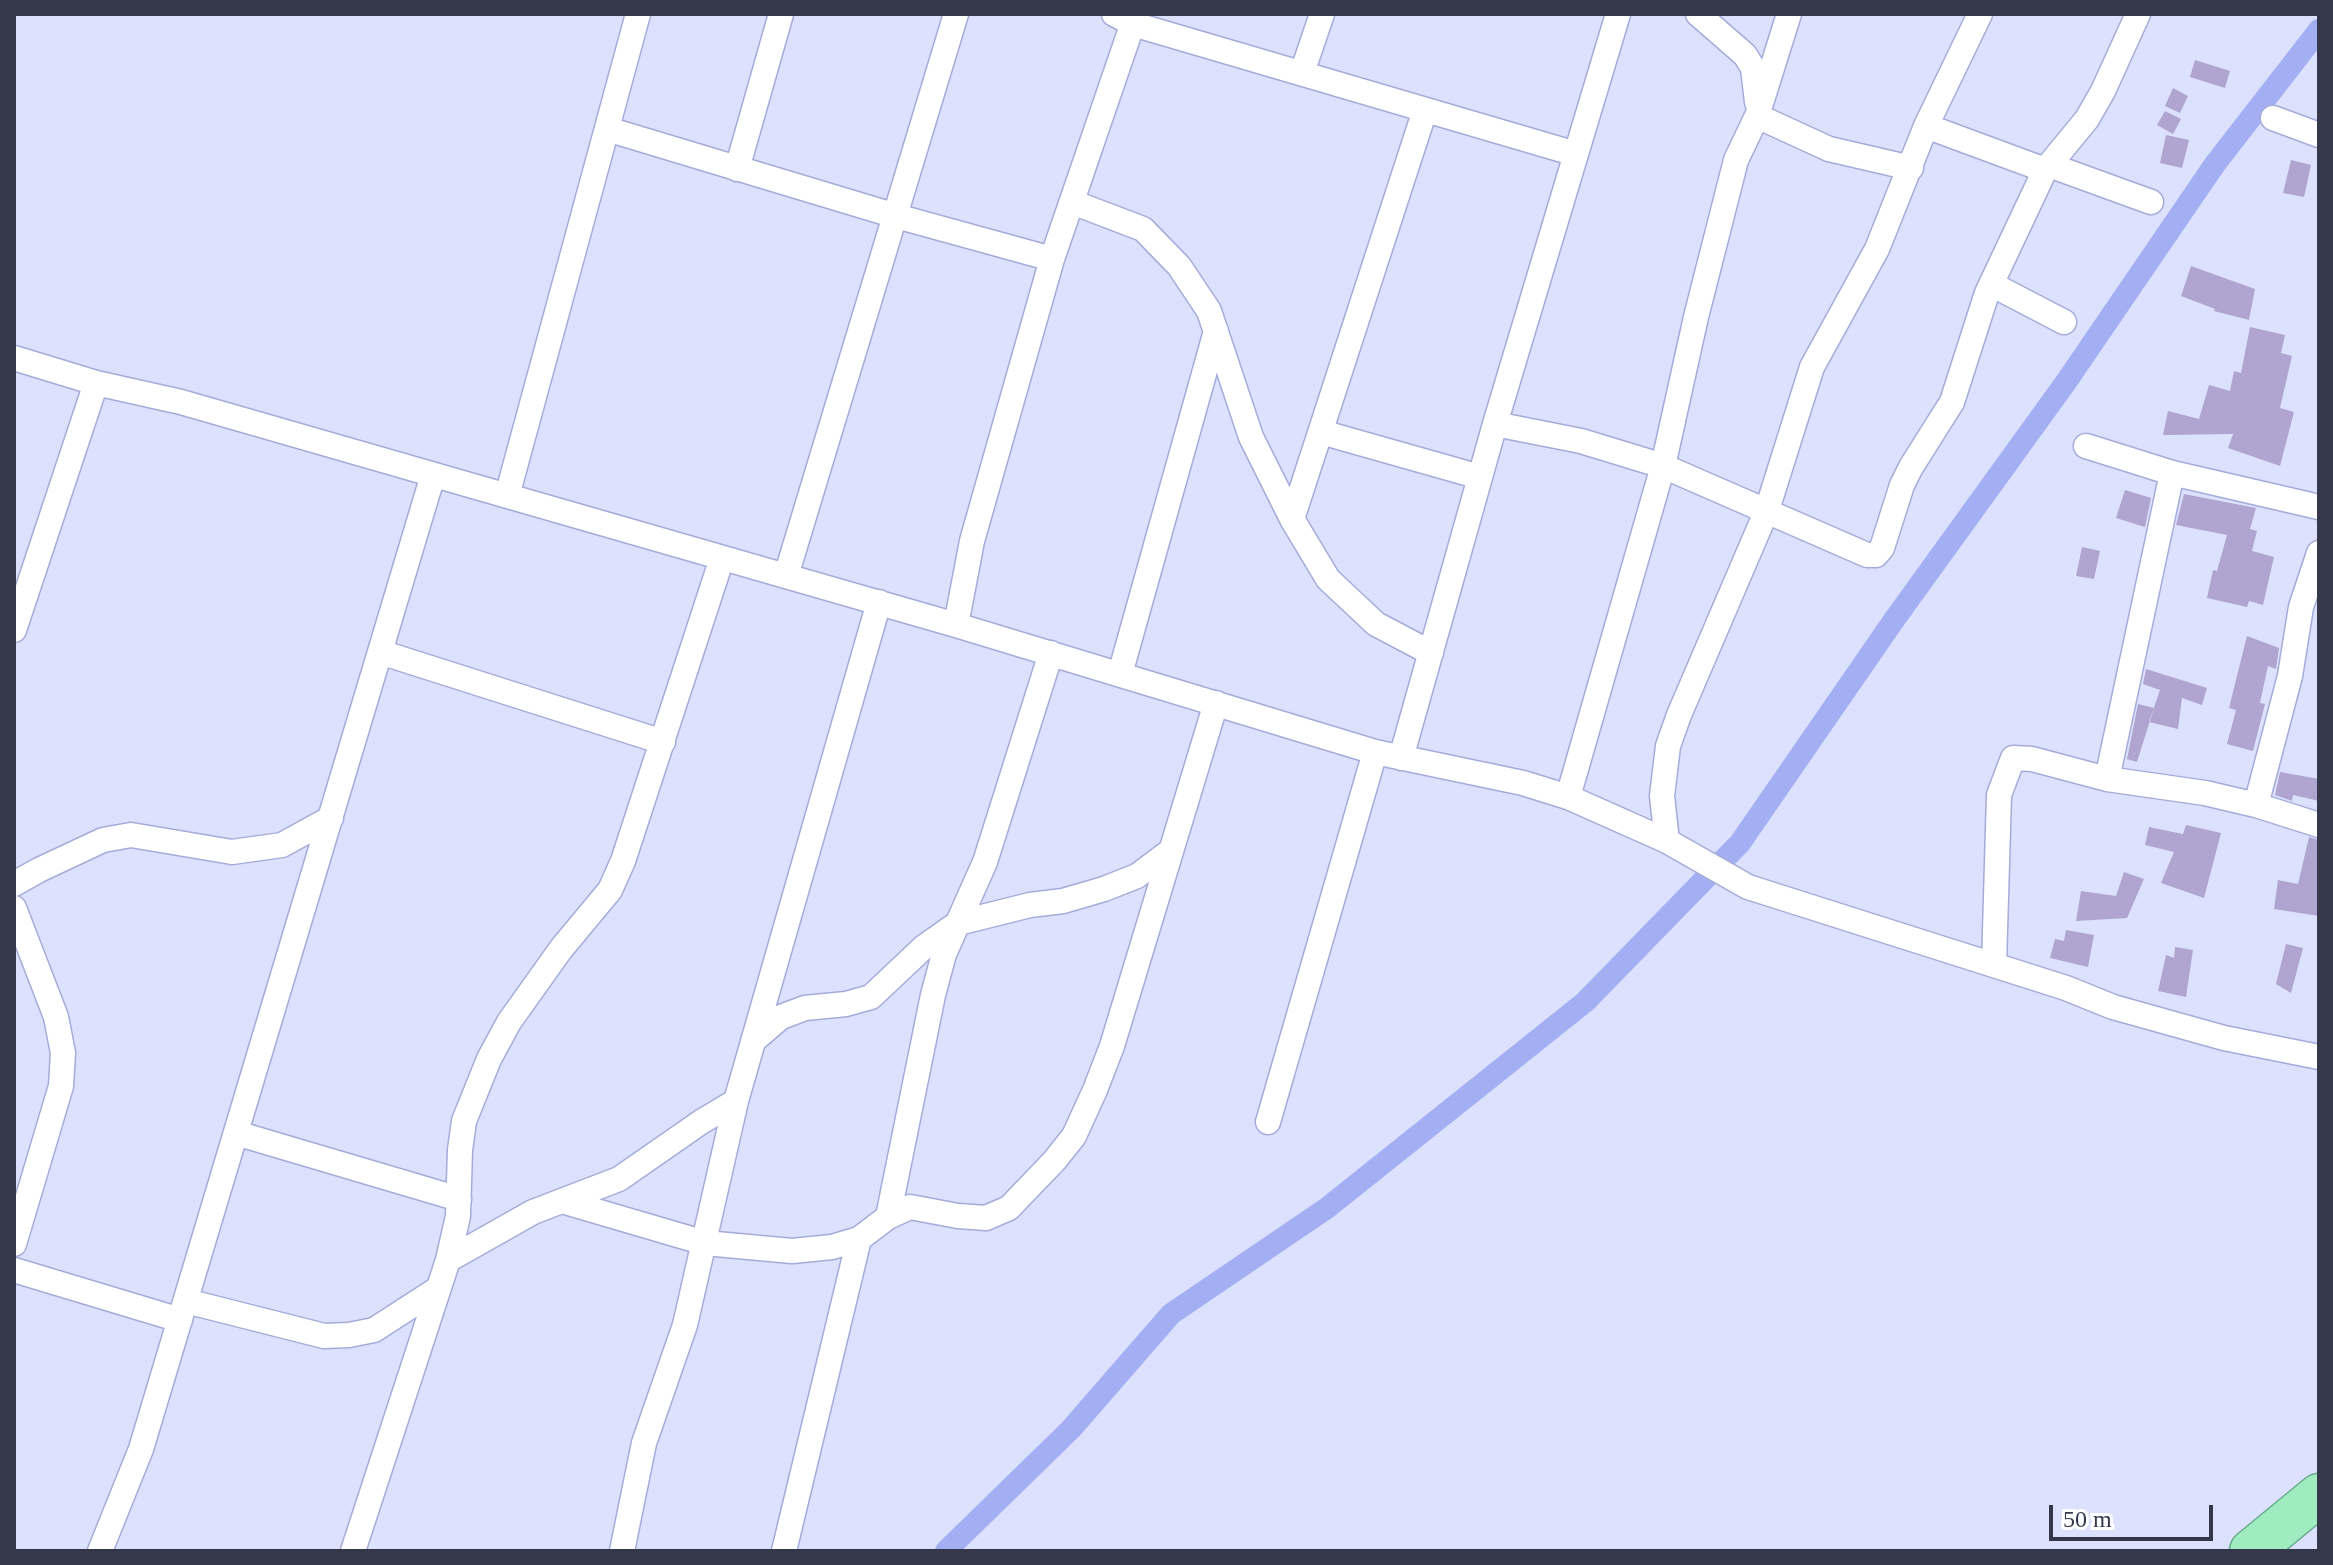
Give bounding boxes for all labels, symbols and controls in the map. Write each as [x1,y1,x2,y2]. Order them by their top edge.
scale bar [2053,1489,2217,1539]
text: 50 m [2063,1506,2112,1532]

